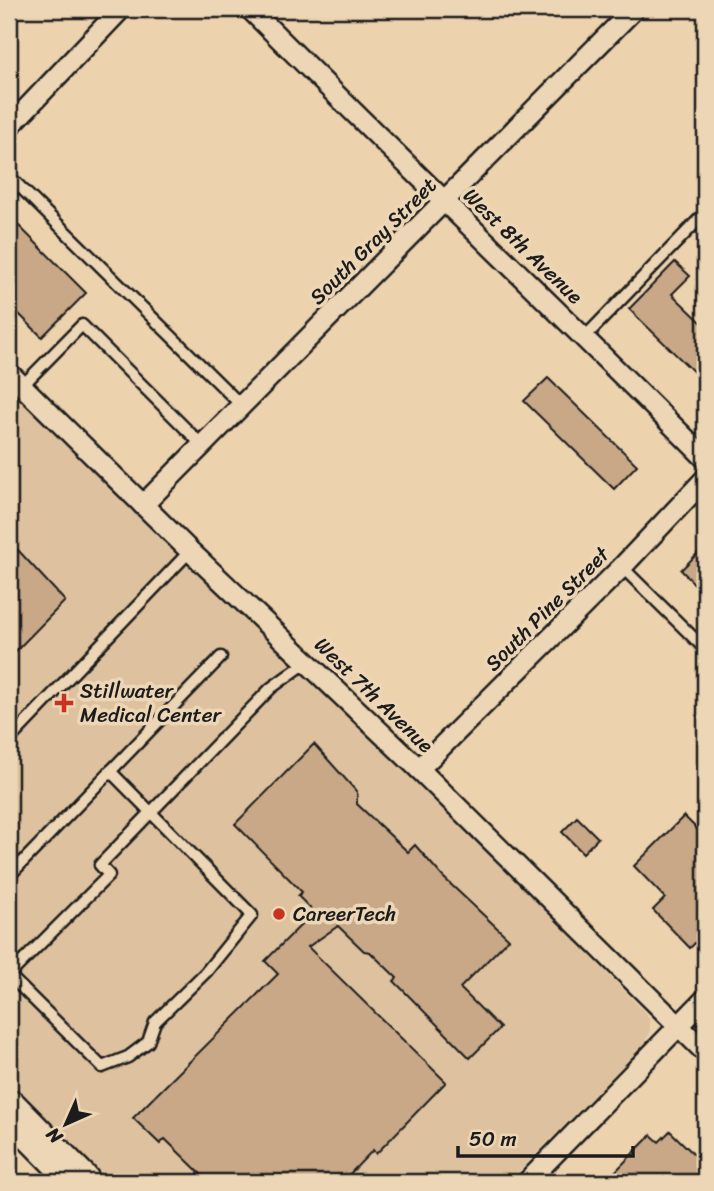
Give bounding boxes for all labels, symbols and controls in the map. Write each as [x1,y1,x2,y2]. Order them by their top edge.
street label: South Gray Street [300,168,446,314]
street label: West 8th Avenue [454,178,592,314]
street label: South Pine Street [475,536,620,681]
street label: West 7th Avenue [305,627,443,763]
place label: Stillwater Medical Center [80,672,222,734]
marker: Stillwater Medical Center [54,693,74,713]
place label: CareerTech [293,895,396,933]
marker: CareerTech [271,906,287,922]
north arrow [32,1090,102,1160]
scale bar [458,1114,634,1158]
text: N [37,1119,71,1153]
text: 50 m [469,1120,517,1158]

